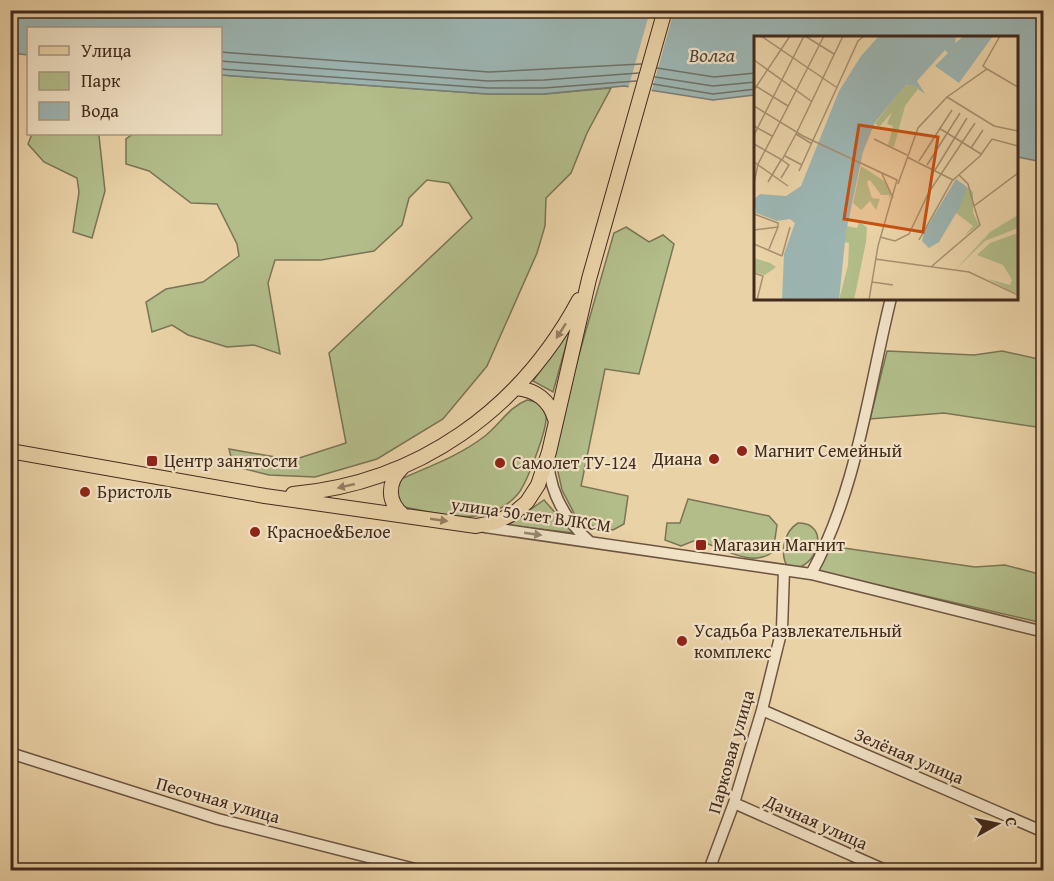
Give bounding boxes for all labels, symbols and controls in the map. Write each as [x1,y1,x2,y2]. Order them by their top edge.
legend [27,27,222,135]
inset map [754,36,1018,300]
text: Улица [81,37,132,64]
water label: Волга [688,40,736,69]
text: Парк [81,67,121,94]
text: Вода [81,97,119,124]
one-way arrow [556,322,567,339]
place label: Магнит Семейный [754,437,902,464]
marker: Магнит Семейный [735,444,749,458]
place label: Диана [651,445,702,472]
place label: Центр занятости [164,447,298,474]
place label: Самолет ТУ-124 [512,449,637,476]
marker: Диана [707,452,721,466]
marker: Центр занятости [145,454,159,468]
marker: Самолет ТУ-124 [493,456,507,470]
place label: Бристоль [97,478,172,505]
one-way arrow [337,481,355,491]
marker: Бристоль [78,485,92,499]
street label: улица 50 лет ВЛКСМ [448,490,613,539]
one-way arrow [430,516,449,525]
place label: Красное&Белое [267,518,391,545]
marker: Красное&Белое [248,525,262,539]
one-way arrow [524,529,543,538]
place label: Магазин Магнит [713,531,845,558]
marker: Магазин Магнит [694,538,708,552]
place label: Усадьба Развлекательный комплекс [694,617,902,665]
marker: Усадьба Развлекательный комплекс [675,634,689,648]
street label: Парковая улица [700,686,761,817]
street label: Зелёная улица [850,720,969,791]
street label: Песочная улица [153,769,284,830]
street label: Дачная улица [759,786,873,856]
north arrow [967,794,1027,854]
text: С [999,815,1024,828]

